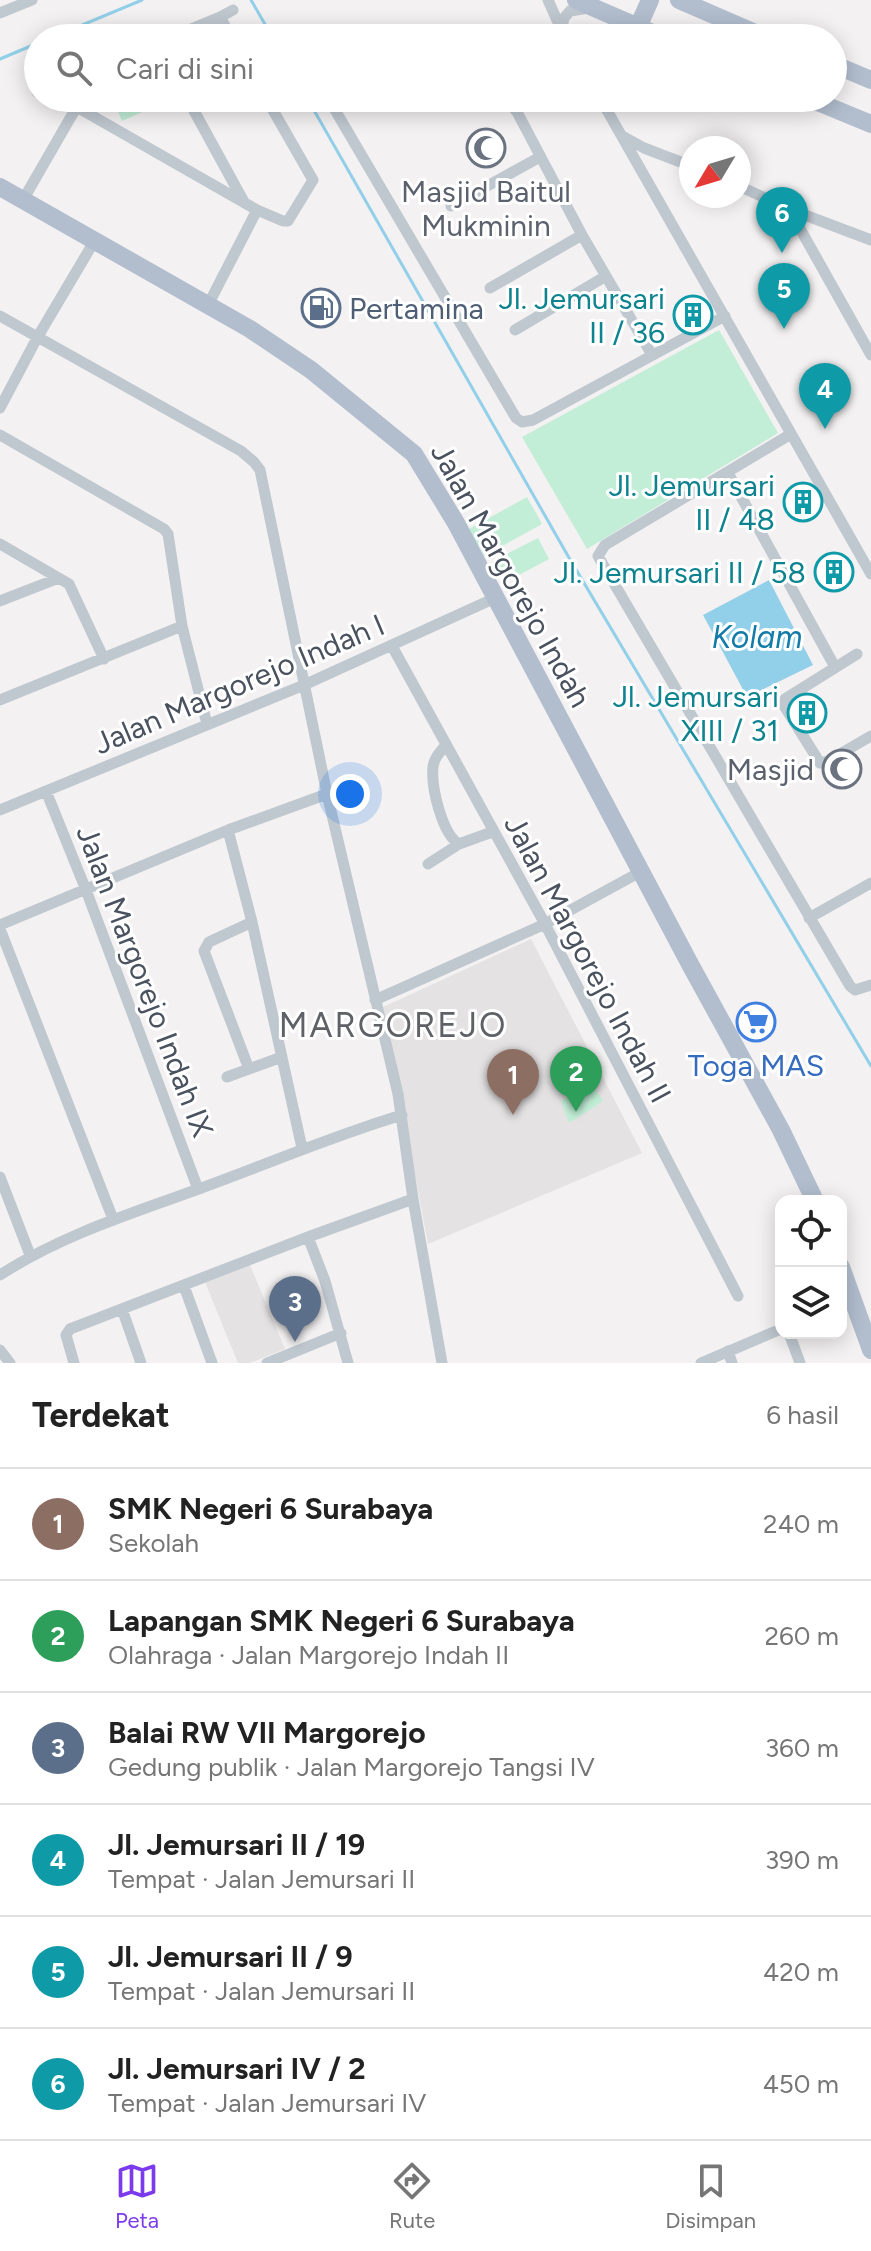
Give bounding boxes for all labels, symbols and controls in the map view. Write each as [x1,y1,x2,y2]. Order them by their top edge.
search box [24,24,847,112]
icon: search [52,46,96,90]
text: Cari di sini [116,50,254,87]
mosque icon: Masjid Baitul Mukminin [465,127,507,169]
north arrow [679,136,751,208]
place label: Masjid Baitul Mukminin [401,173,571,244]
pin: 6 [756,187,808,253]
pin: 5 [758,263,810,329]
place label: Jl. Jemursari II / 36 [499,280,665,351]
fuel station icon: Pertamina [300,287,342,329]
place label: Pertamina [349,290,484,327]
building icon: Jl. Jemursari II / 36 [672,294,714,336]
pin: 4 [799,363,851,429]
street label: Jalan Margorejo Indah [423,436,599,714]
place label: Jl. Jemursari II / 48 [609,467,775,538]
building icon: Jl. Jemursari II / 48 [782,481,824,523]
building icon: Jl. Jemursari II / 58 [813,551,855,593]
place label: Jl. Jemursari II / 58 [554,554,806,591]
street label: Jalan Margorejo Indah I [88,606,390,762]
water label: Kolam [712,618,802,656]
place label: Jl. Jemursari XIII / 31 [613,678,779,749]
building icon: Jl. Jemursari XIII / 31 [786,692,828,734]
mosque icon: Masjid [821,748,863,790]
place label: Masjid [727,751,814,788]
your location [330,774,370,814]
street label: Jalan Margorejo Indah II [497,809,679,1109]
street label: Jalan Margorejo Indah IX [69,820,222,1142]
supermarket icon: Toga MAS [735,1001,777,1043]
district label: MARGOREJO [279,1005,507,1046]
pin: 2 [550,1046,602,1112]
place label: Toga MAS [688,1047,824,1084]
pin: 1 [487,1049,539,1115]
map controls [775,1195,847,1339]
button: locate [775,1195,847,1267]
button: layers [775,1267,847,1339]
pin: 3 [269,1276,321,1342]
text: Terdekat [32,1395,170,1436]
text: 6 hasil [766,1399,839,1431]
text: SMK Negeri 6 Surabaya [108,1490,433,1527]
text: 1 [53,1508,63,1540]
text: 240 m [763,1508,839,1540]
text: Sekolah [108,1527,199,1559]
text: Lapangan SMK Negeri 6 Surabaya [108,1602,575,1639]
text: 2 [50,1620,66,1652]
text: 260 m [765,1620,839,1652]
text: Olahraga · Jalan Margorejo Indah II [108,1639,509,1671]
text: Balai RW VII Margorejo [108,1714,426,1751]
text: 3 [51,1732,65,1764]
text: 360 m [765,1732,839,1764]
text: Gedung publik · Jalan Margorejo Tangsi IV [108,1751,595,1783]
text: Jl. Jemursari II / 19 [108,1826,365,1863]
text: 4 [50,1844,66,1876]
text: 390 m [765,1844,839,1876]
text: Tempat · Jalan Jemursari II [108,1863,415,1895]
text: Jl. Jemursari II / 9 [108,1938,353,1975]
text: 5 [50,1956,66,1988]
text: 420 m [763,1956,839,1988]
text: Tempat · Jalan Jemursari II [108,1975,415,2007]
text: Jl. Jemursari IV / 2 [108,2050,366,2087]
text: 6 [50,2068,66,2100]
text: 450 m [763,2068,839,2100]
text: Tempat · Jalan Jemursari IV [108,2087,426,2119]
tab: Peta [115,2159,159,2234]
tab: Rute [389,2159,435,2234]
tab: Disimpan [665,2159,756,2234]

